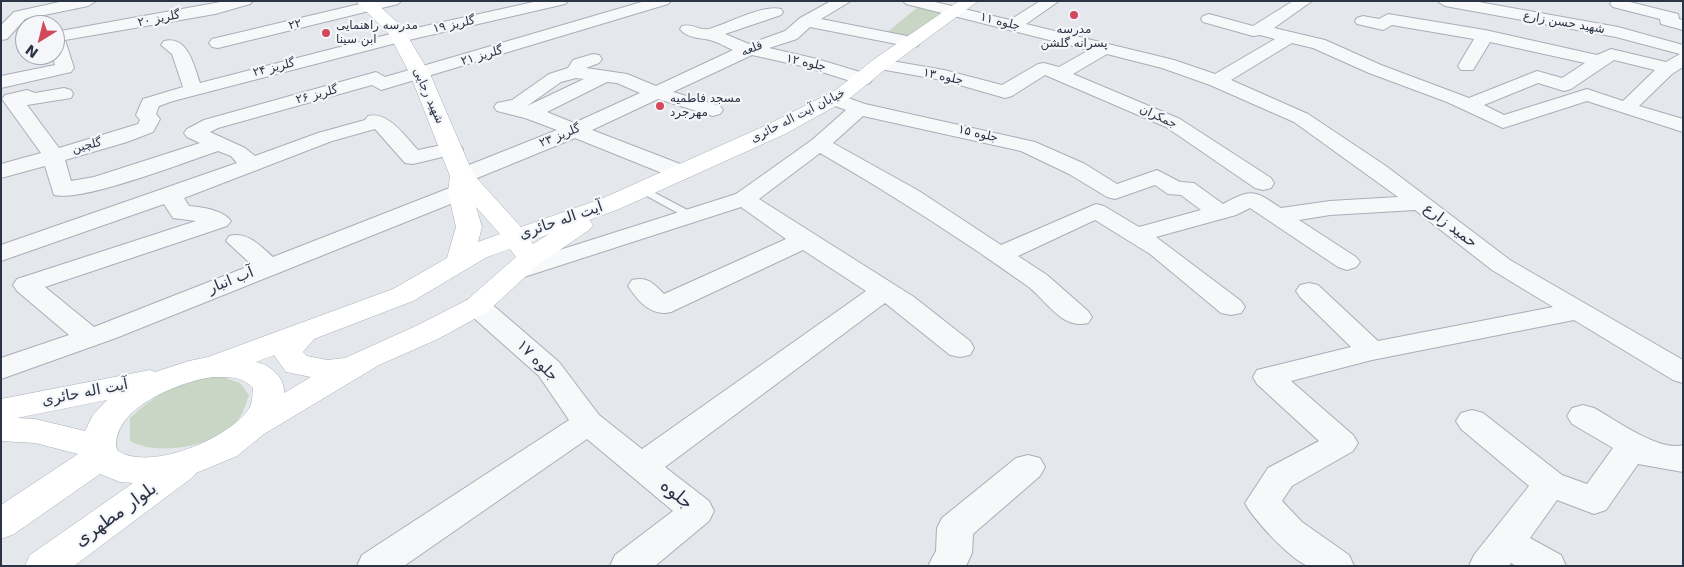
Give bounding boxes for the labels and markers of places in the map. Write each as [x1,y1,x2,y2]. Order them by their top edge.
marker: مدرسه پسرانه گلشن [1068,9,1080,21]
place label: مدرسه راهنمایی ابن سینا [336,19,418,47]
place label: مدرسه پسرانه گلشن [1040,23,1108,51]
marker: مدرسه راهنمایی ابن سینا [320,27,332,39]
place label: مسجد فاطمیه مهرجرد [670,92,741,120]
marker: مسجد فاطمیه مهرجرد [654,100,666,112]

